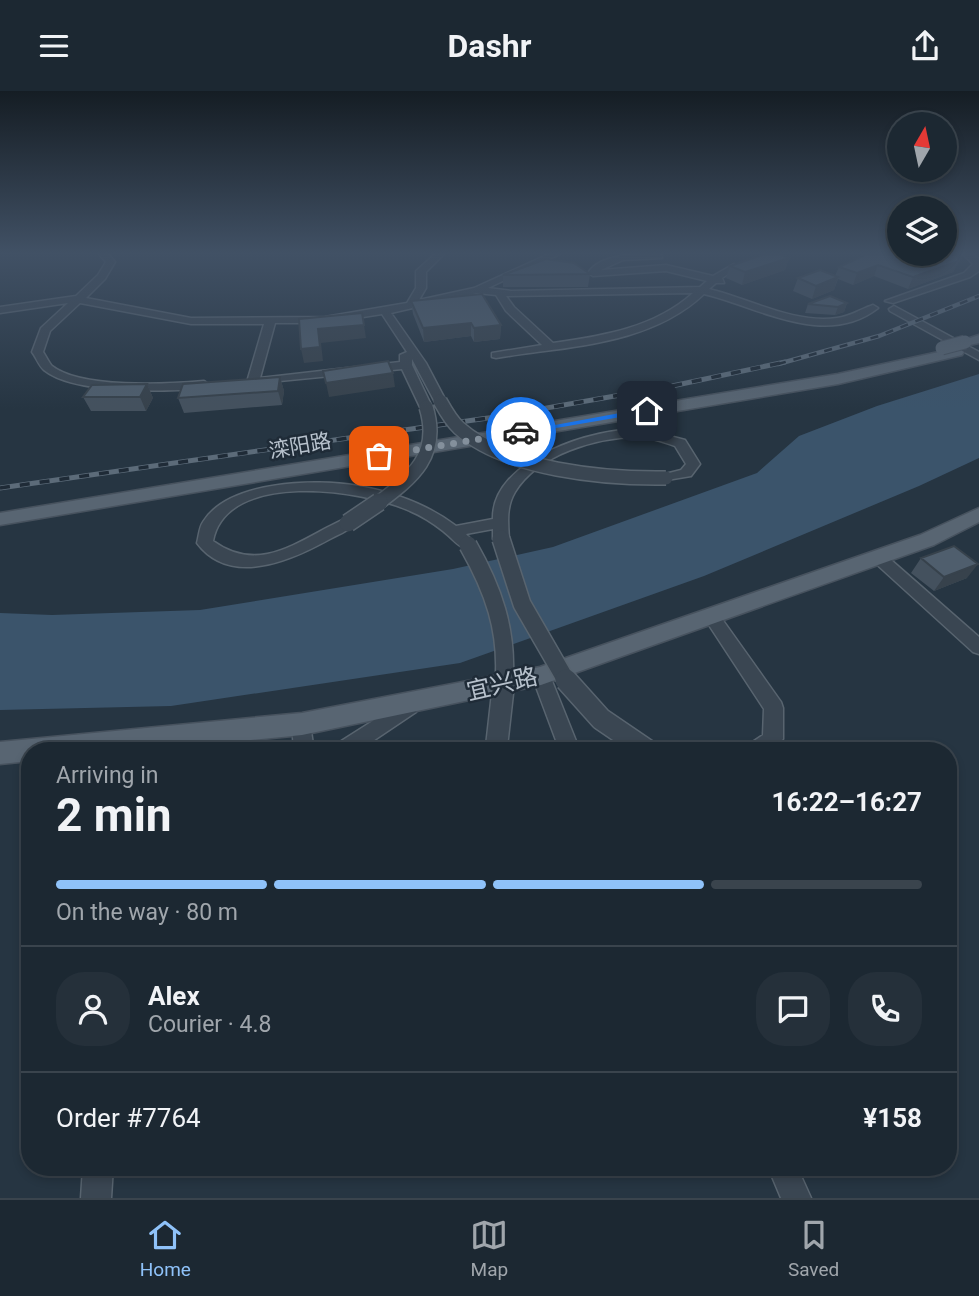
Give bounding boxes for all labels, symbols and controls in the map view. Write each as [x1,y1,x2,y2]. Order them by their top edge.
icon: menu [35,27,73,65]
text: Dashr [448,27,532,65]
icon: share [906,27,944,65]
north arrow [887,112,957,182]
map controls [887,112,957,266]
button: layers [887,196,957,266]
pin [617,381,677,441]
icon: home [628,392,666,430]
courier [486,397,556,467]
icon: car [502,413,540,451]
pin [349,426,409,486]
street label: 滦阳路 [267,429,333,463]
icon: bag [360,437,398,475]
street label: 宜兴路 [464,662,540,706]
text: Arriving in [56,762,159,789]
text: 16:22–16:27 [772,787,922,817]
text: 2 min [56,788,172,842]
text: On the way · 80 m [56,899,238,926]
button: person [56,972,130,1046]
button: chat [756,972,830,1046]
button: phone [848,972,922,1046]
text: Alex [148,981,200,1011]
text: Courier · 4.8 [148,1011,271,1038]
text: Order #7764 [56,1103,201,1133]
text: ¥158 [863,1103,922,1133]
tab: Home [140,1216,191,1281]
tab: Map [470,1216,508,1281]
tab: Saved [788,1216,839,1281]

